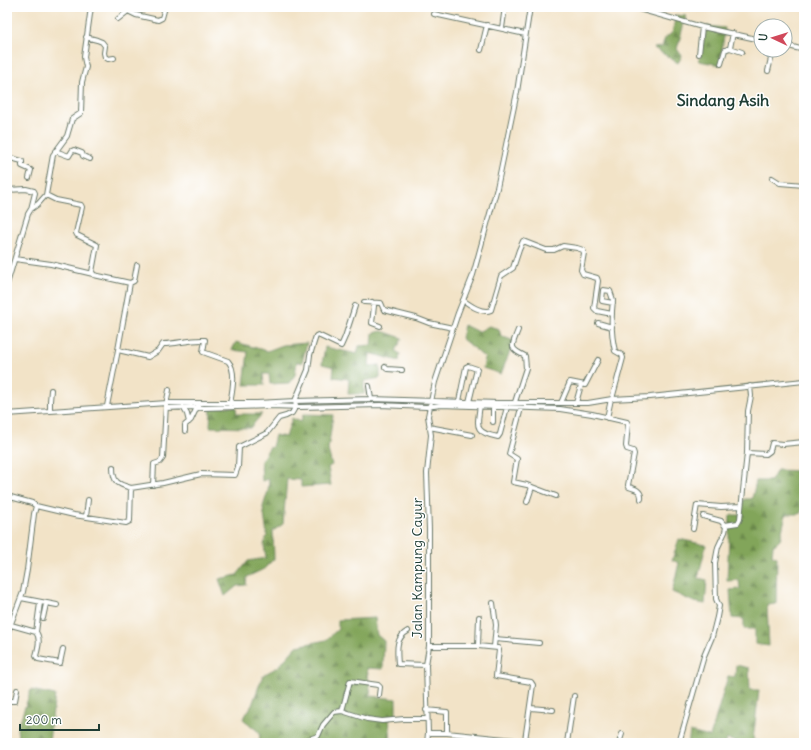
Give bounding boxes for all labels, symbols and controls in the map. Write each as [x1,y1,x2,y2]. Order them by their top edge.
north arrow [753,18,793,58]
text: U [756,33,770,42]
district label: Sindang Asih [677,90,769,111]
street label: Jalan Kampung Cayur [408,497,426,638]
scale bar [20,706,99,732]
text: 200 m [26,712,62,727]

